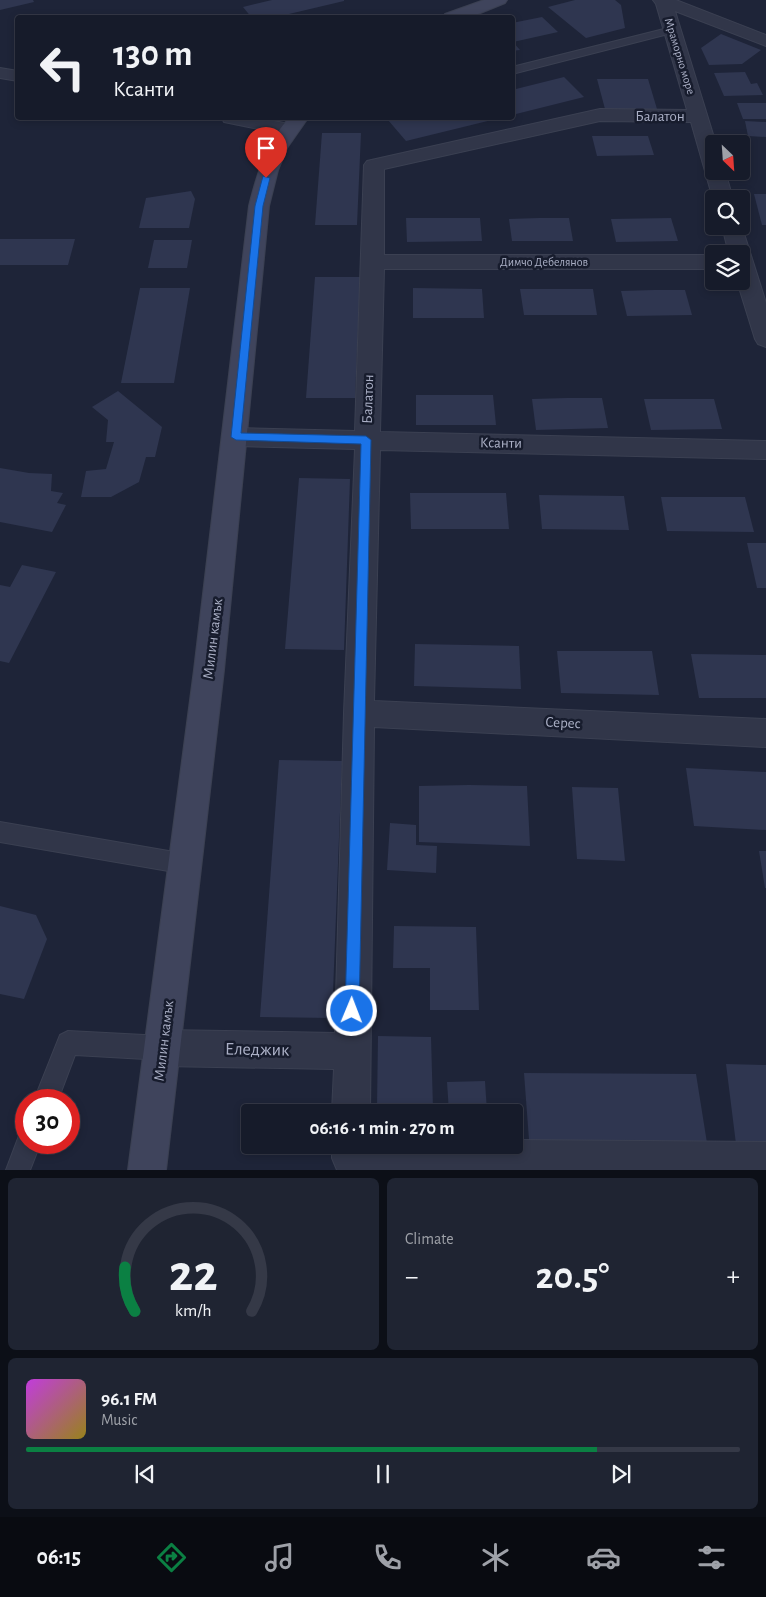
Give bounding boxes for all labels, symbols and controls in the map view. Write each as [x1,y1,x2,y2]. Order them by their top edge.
street label: Мраморно море [663,16,697,96]
icon: left [30,35,95,100]
text: 130 m [113,37,192,72]
text: Ксанти [113,78,175,100]
street label: Балатон [635,109,685,124]
pin [245,127,287,178]
icon: arrive [252,134,280,162]
north arrow [705,135,750,180]
map controls [705,135,750,290]
button: search [705,190,750,235]
button: layers [705,245,750,290]
street label: Димчо Дебелянов [500,256,588,268]
street label: Балатон [360,374,376,424]
street label: Ксанти [480,435,522,451]
street label: Милин камък [201,598,225,680]
street label: Серес [545,715,581,731]
position arrow [325,984,377,1036]
street label: Милин камък [152,1000,176,1082]
street label: Еледжик [225,1040,290,1060]
speed limit sign: 30 [15,1089,80,1154]
text: 06:16 · 1 min · 270 m [310,1119,454,1138]
text: Climate [405,1231,454,1247]
text: 22 [169,1248,218,1300]
text: 20.5° [536,1258,609,1296]
text: − [405,1263,418,1291]
text: + [727,1263,740,1291]
text: km/h [175,1302,212,1320]
text: 96.1 FM [101,1390,157,1409]
text: Music [101,1412,137,1428]
icon: previous [131,1460,159,1488]
icon: pause [369,1460,397,1488]
icon: next [607,1460,635,1488]
icon: directions [154,1540,189,1575]
icon: music [262,1540,297,1575]
icon: phone [370,1540,405,1575]
icon: climate [478,1540,513,1575]
icon: car [586,1540,621,1575]
icon: filters [694,1540,729,1575]
text: 06:15 [37,1546,81,1568]

